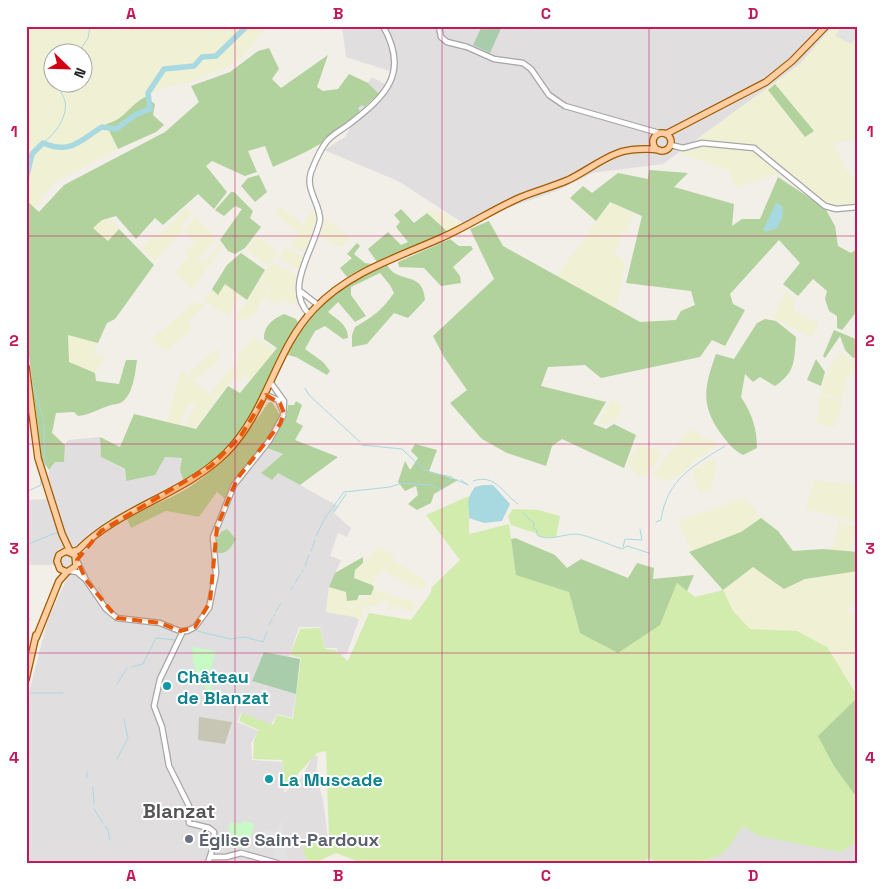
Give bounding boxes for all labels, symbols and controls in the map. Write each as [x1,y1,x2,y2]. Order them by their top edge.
text: A [126,3,136,24]
text: B [333,3,343,24]
text: C [541,3,551,24]
text: D [748,3,758,24]
north arrow [42,42,92,92]
text: N [70,65,90,81]
text: 1 [10,121,18,142]
text: 1 [866,121,874,142]
text: 2 [9,330,19,351]
text: 2 [865,330,875,351]
text: 3 [9,538,19,559]
text: 3 [865,538,875,559]
place label: Château de Blanzat [177,665,269,709]
marker: Château de Blanzat [161,680,173,692]
text: 4 [9,747,19,768]
text: 4 [865,747,875,768]
place label: La Muscade [279,768,383,791]
marker: La Muscade [263,773,275,785]
district label: Blanzat [143,798,215,824]
place label: Église Saint-Pardoux [199,828,379,851]
marker: Église Saint-Pardoux [183,833,195,845]
text: A [126,865,136,886]
text: B [333,865,343,886]
text: C [541,865,551,886]
text: D [748,865,758,886]

